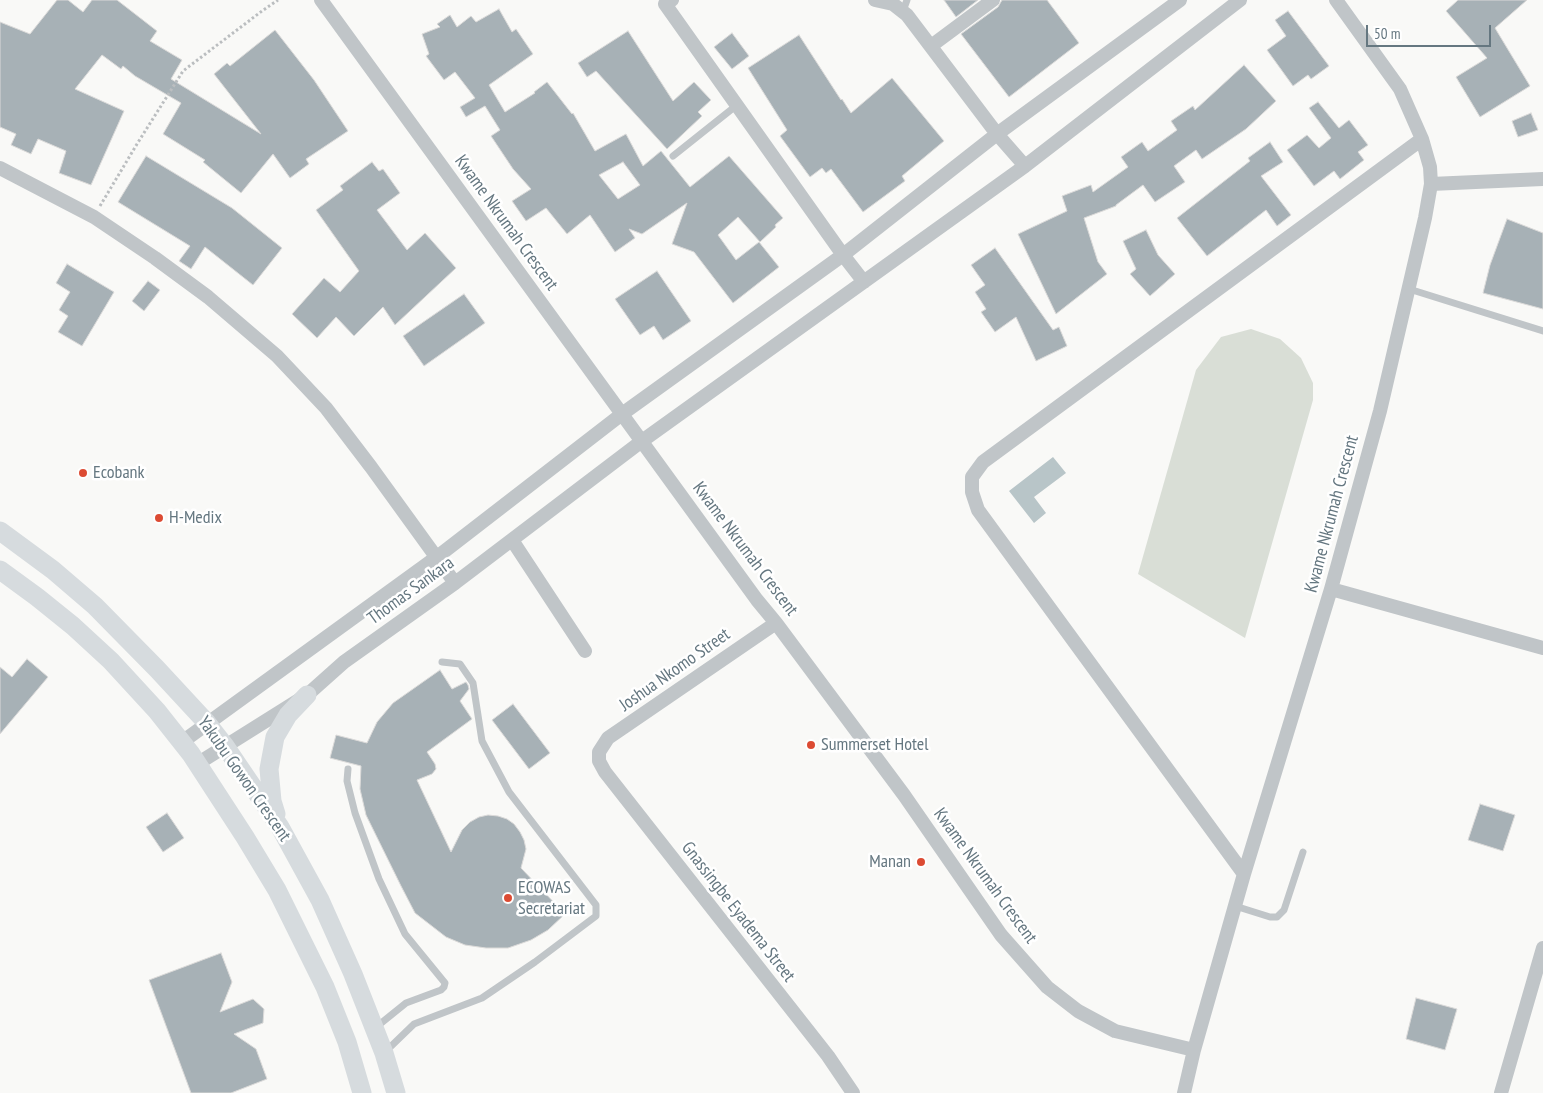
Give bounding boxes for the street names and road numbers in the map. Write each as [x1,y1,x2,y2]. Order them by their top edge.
street label: Kwame Nkrumah Crescent [450,151,562,295]
street label: Kwame Nkrumah Crescent [1301,433,1363,595]
street label: Kwame Nkrumah Crescent [688,478,802,620]
street label: Thomas Sankara [364,552,458,630]
street label: Joshua Nkomo Street [616,624,734,716]
street label: Yakubu Gowon Crescent [193,712,295,846]
street label: Kwame Nkrumah Crescent [929,804,1041,948]
street label: Gnassingbe Eyadema Street [677,838,799,986]

